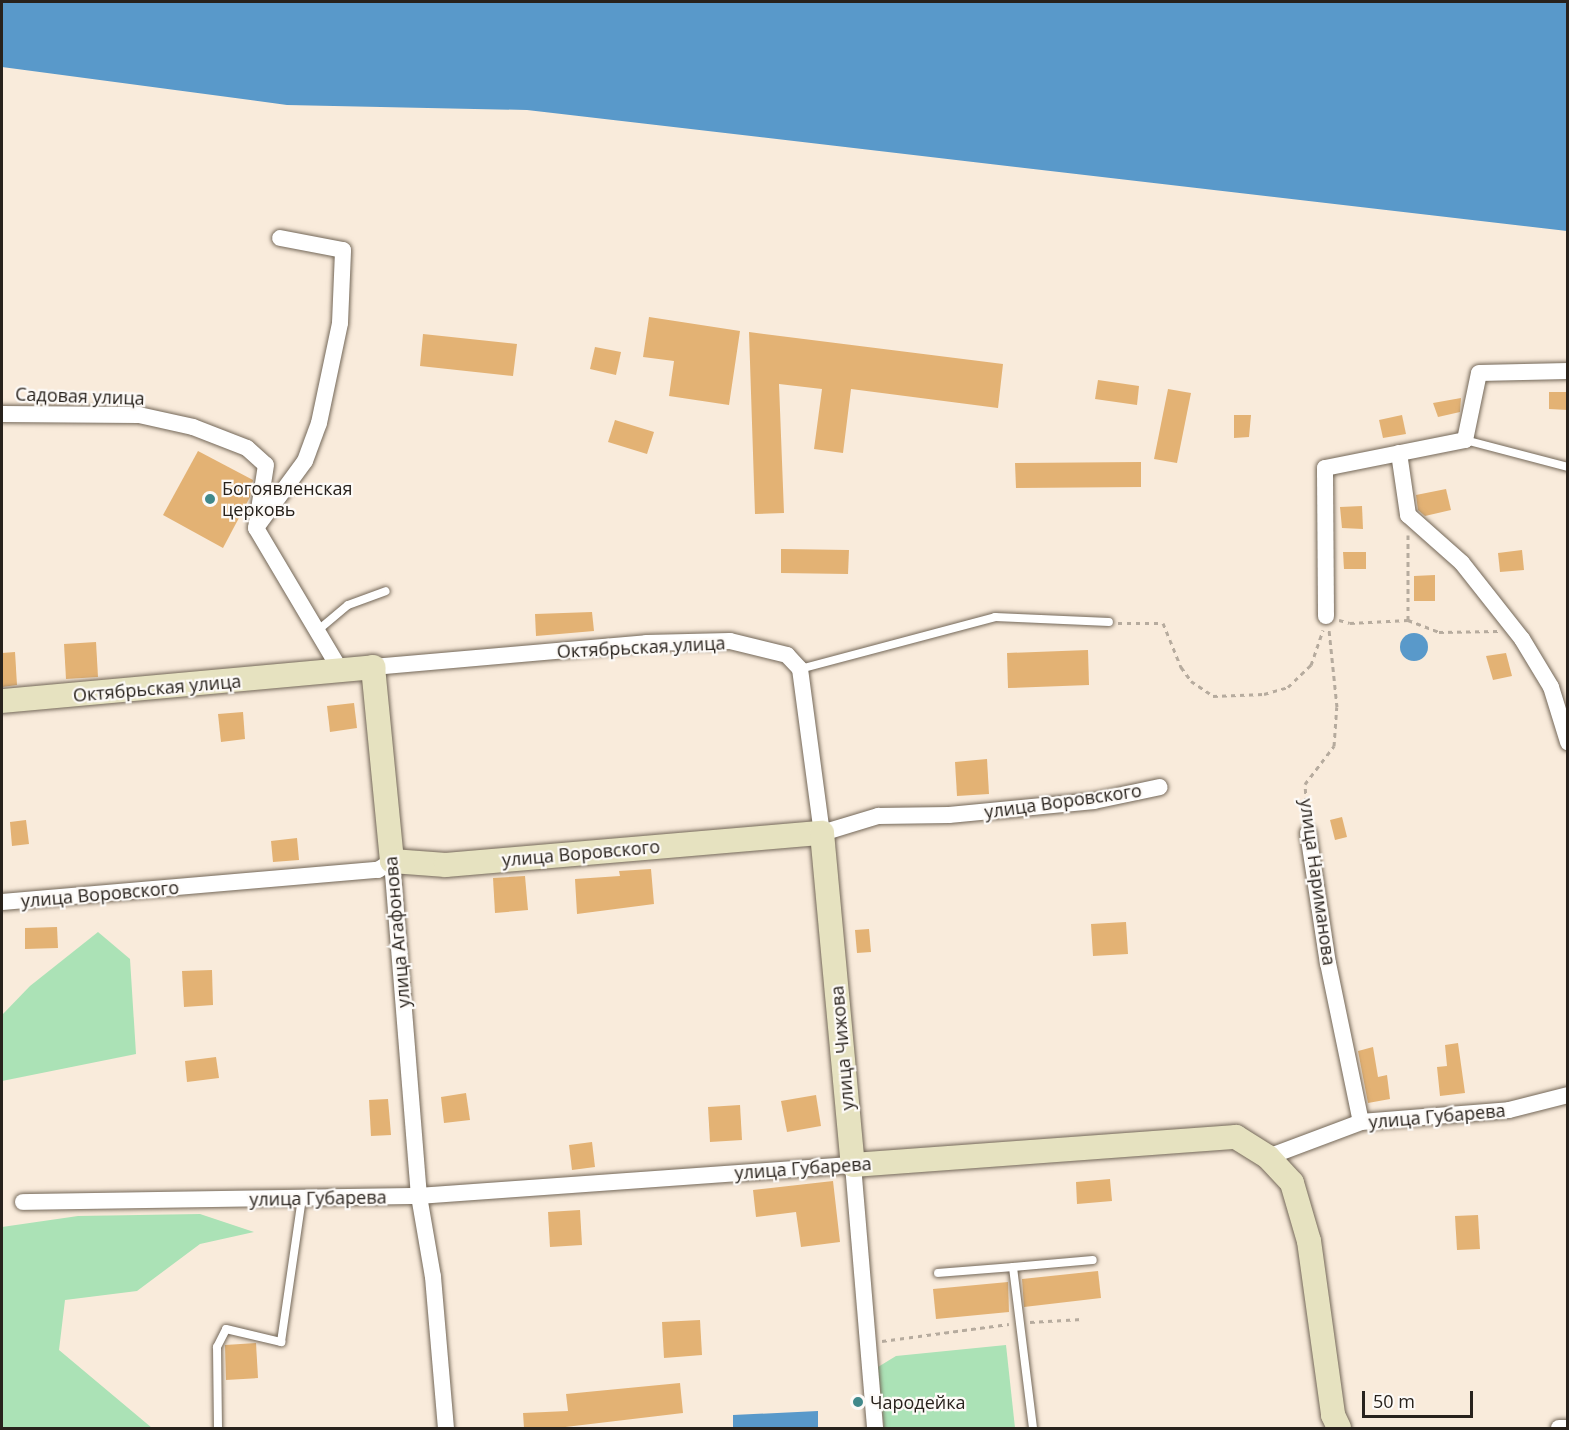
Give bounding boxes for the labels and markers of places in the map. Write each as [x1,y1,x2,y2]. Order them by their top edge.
place label: Богоявленская церковь [222,478,352,520]
marker: Богоявленская церковь [203,492,217,506]
place label: Чародейка [870,1391,966,1413]
marker: Чародейка [851,1395,865,1409]

